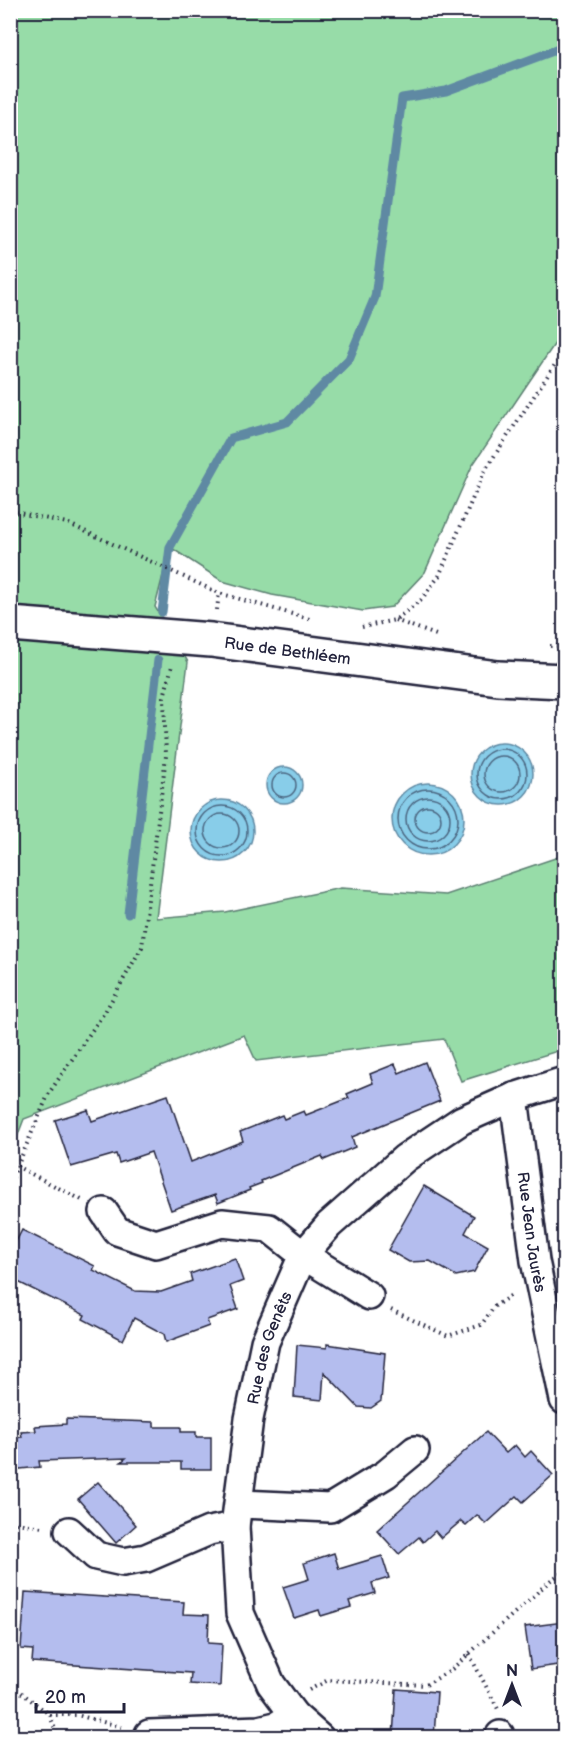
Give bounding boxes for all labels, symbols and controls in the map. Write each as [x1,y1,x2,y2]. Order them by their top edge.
street label: Rue de Bethléem [223,634,352,669]
street label: Rue Jean Jaurès [513,1171,549,1294]
street label: Rue des Genêts [244,1289,297,1406]
north arrow [482,1655,542,1715]
text: N [506,1662,518,1681]
scale bar [36,1676,124,1714]
text: 20 m [45,1687,86,1708]

